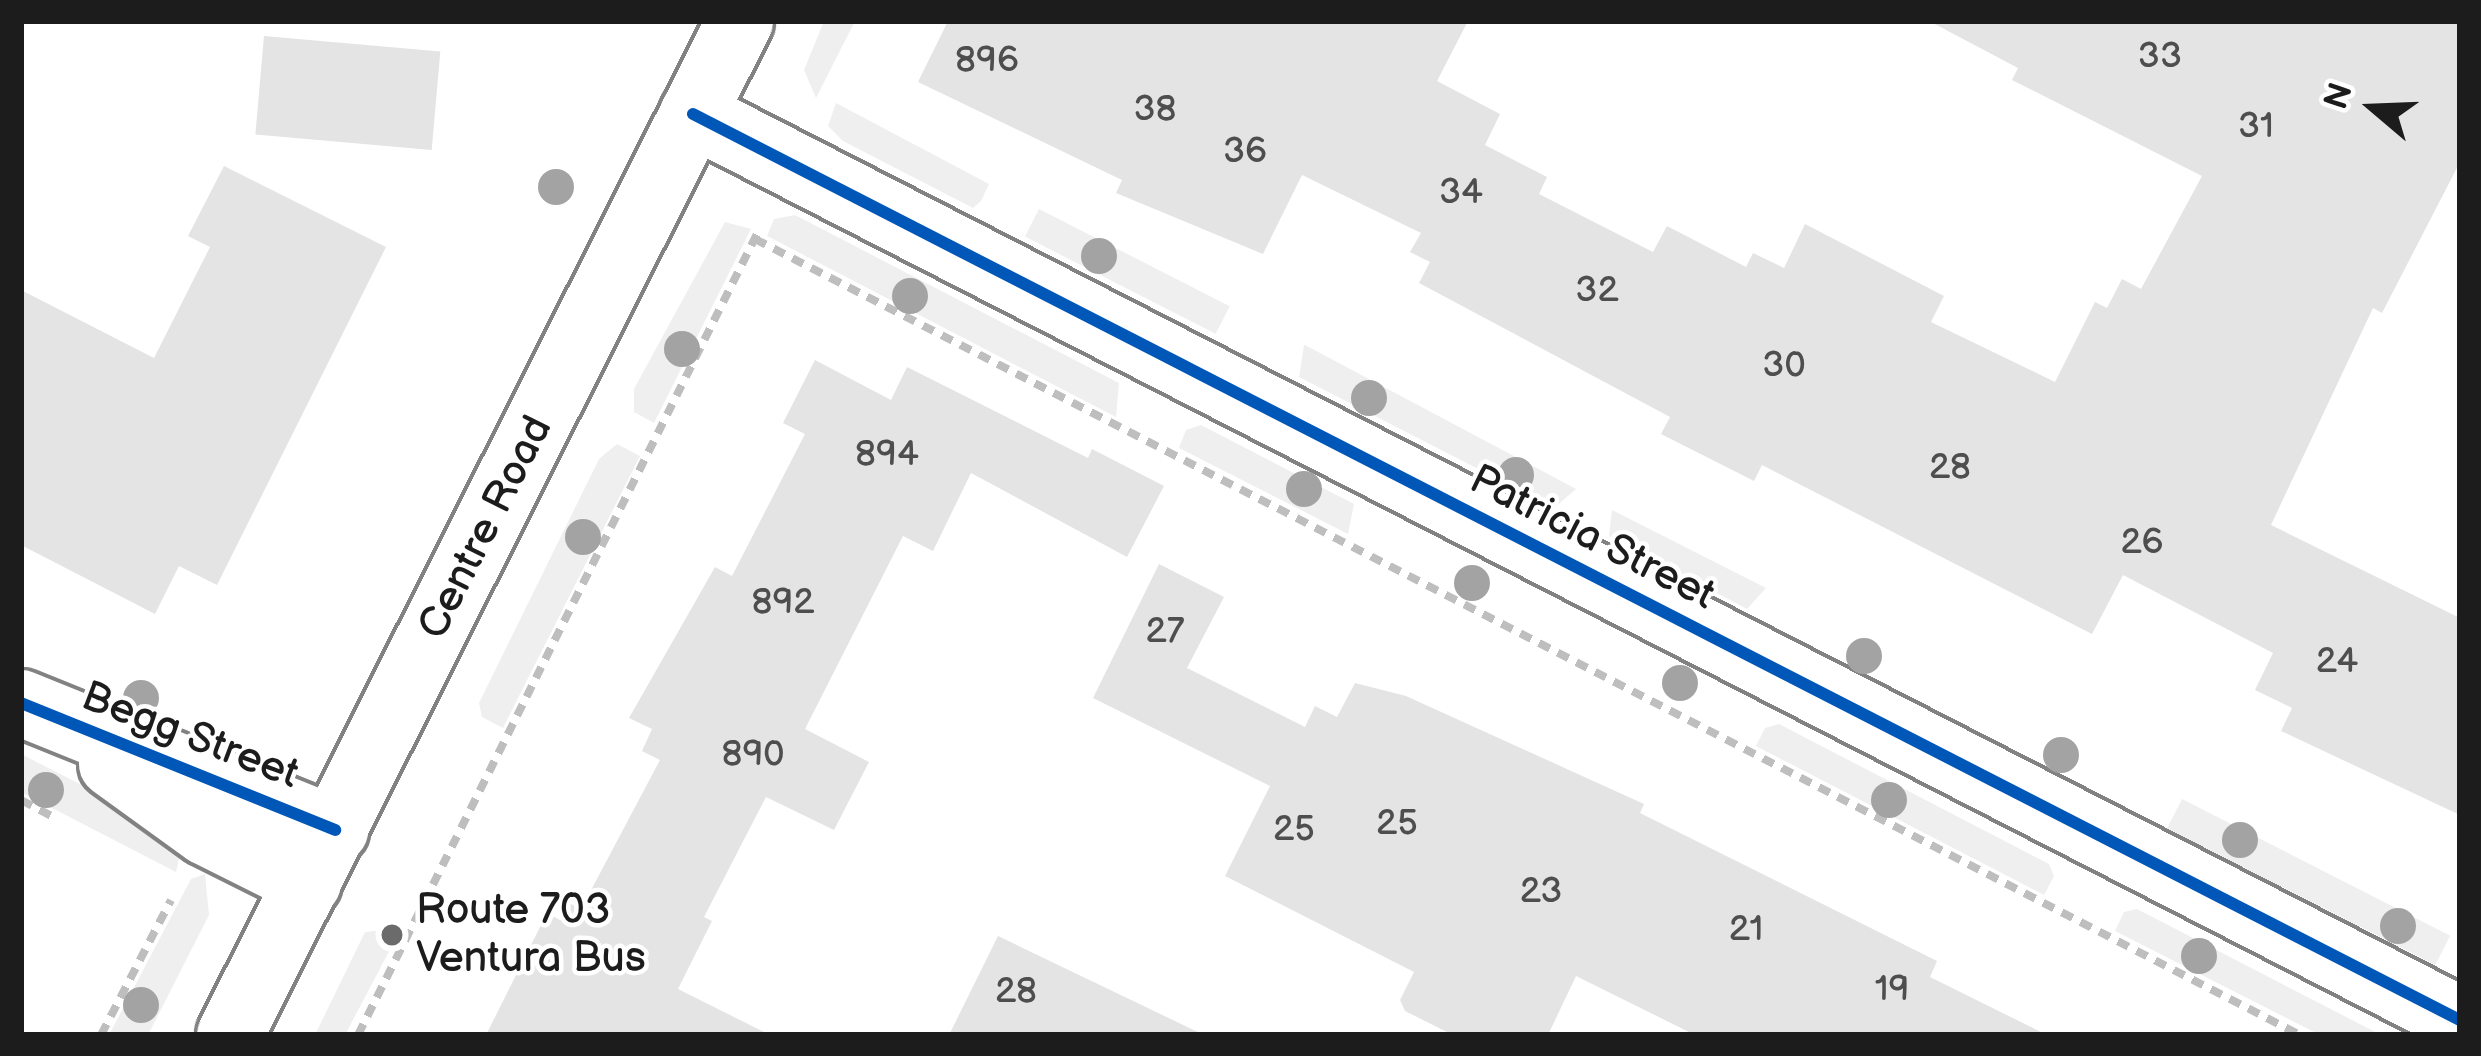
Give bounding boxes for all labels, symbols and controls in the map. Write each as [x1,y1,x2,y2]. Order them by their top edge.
house number: 33 [2138,35,2182,79]
house number: 896 [955,39,1019,83]
north arrow [2313,48,2433,168]
text: N [2316,78,2362,115]
house number: 38 [1133,88,1177,132]
house number: 31 [2238,105,2274,149]
house number: 36 [1223,130,1267,174]
house number: 34 [1439,171,1483,215]
house number: 32 [1575,269,1619,313]
house number: 30 [1762,344,1806,388]
street label: Centre Road [408,408,564,648]
house number: 894 [855,433,919,477]
house number: 28 [1929,446,1971,490]
street label: Patricia Street [1461,454,1723,622]
house number: 26 [2120,521,2164,565]
house number: 892 [751,581,815,625]
house number: 27 [1146,610,1184,654]
house number: 24 [2316,640,2358,684]
street label: Begg Street [74,671,306,801]
house number: 890 [722,733,784,777]
house number: 25 [1376,802,1418,846]
house number: 25 [1273,808,1315,852]
house number: 23 [1520,870,1562,914]
place label: Route 703 Ventura Bus [416,886,646,984]
house number: 21 [1729,908,1763,952]
marker: Route 703 Ventura Bus [379,922,405,948]
house number: 19 [1875,968,1909,1012]
house number: 28 [995,970,1037,1014]

